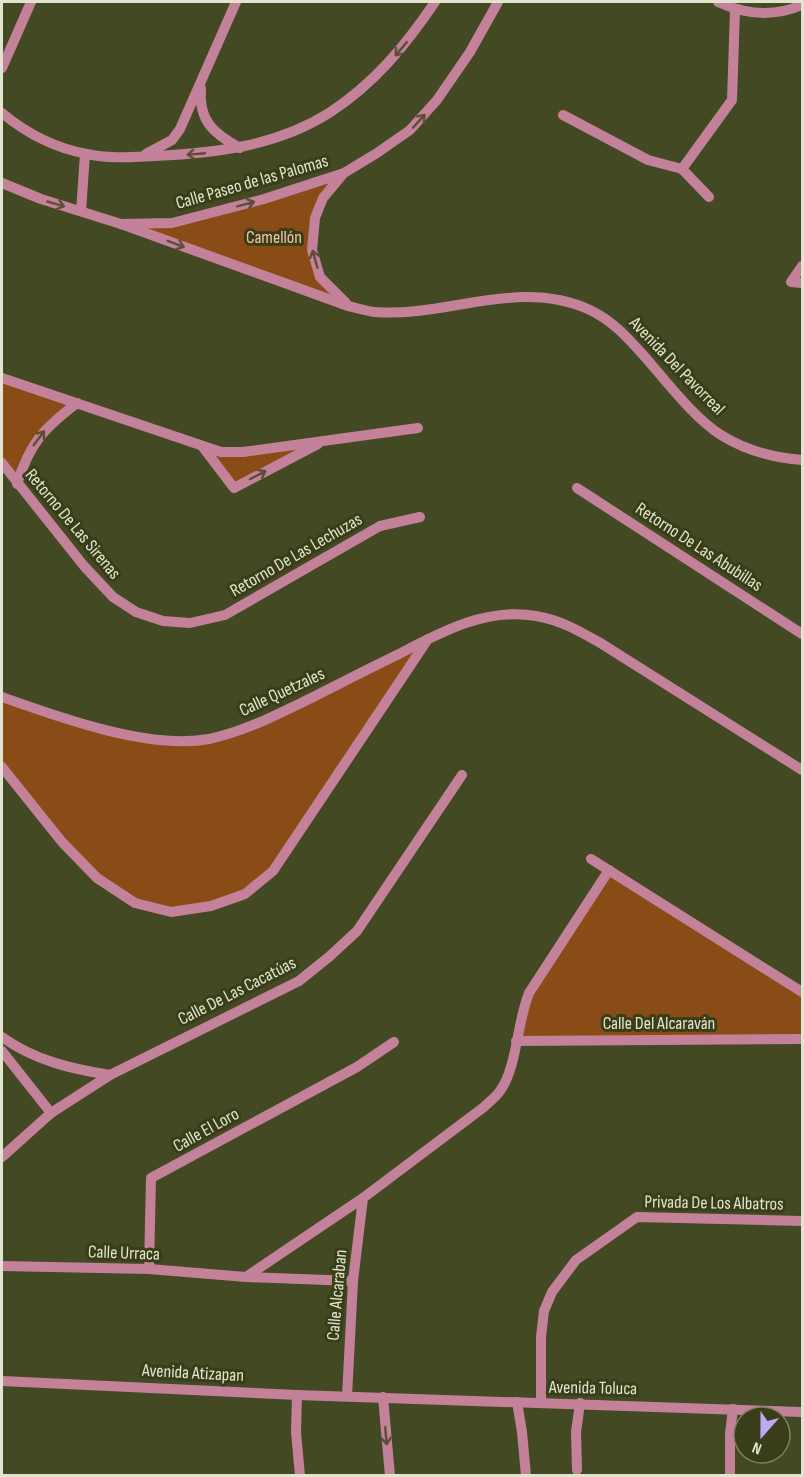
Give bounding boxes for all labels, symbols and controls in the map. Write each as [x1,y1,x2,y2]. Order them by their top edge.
one-way arrow [394,41,408,56]
one-way arrow [412,113,426,128]
one-way arrow [187,149,207,160]
street label: Calle Paseo de las Palomas [173,150,331,214]
one-way arrow [236,198,255,209]
one-way arrow [46,199,65,210]
park label: Camellón [246,227,302,248]
one-way arrow [166,239,185,250]
one-way arrow [309,250,320,269]
street label: Avenida Del Pavorreal [624,312,729,419]
one-way arrow [33,430,46,446]
street label: Retorno De Las Sirenas [21,465,125,583]
one-way arrow [249,469,266,481]
street label: Retorno De Las Abubillas [632,498,766,596]
street label: Retorno De Las Lechuzas [226,509,366,601]
street label: Calle Quetzales [236,663,328,721]
street label: Calle De Las Cacatúas [174,952,300,1030]
street label: Calle Del Alcaraván [603,1013,715,1034]
street label: Calle El Loro [169,1103,243,1157]
street label: Privada De Los Albatros [644,1191,784,1215]
street label: Calle Urraca [88,1241,160,1265]
street label: Calle Alcaraban [323,1249,351,1341]
street label: Avenida Atizapan [141,1360,244,1386]
street label: Avenida Toluca [548,1377,637,1399]
north arrow [732,1405,792,1465]
one-way arrow [381,1426,392,1446]
text: N [750,1437,765,1458]

